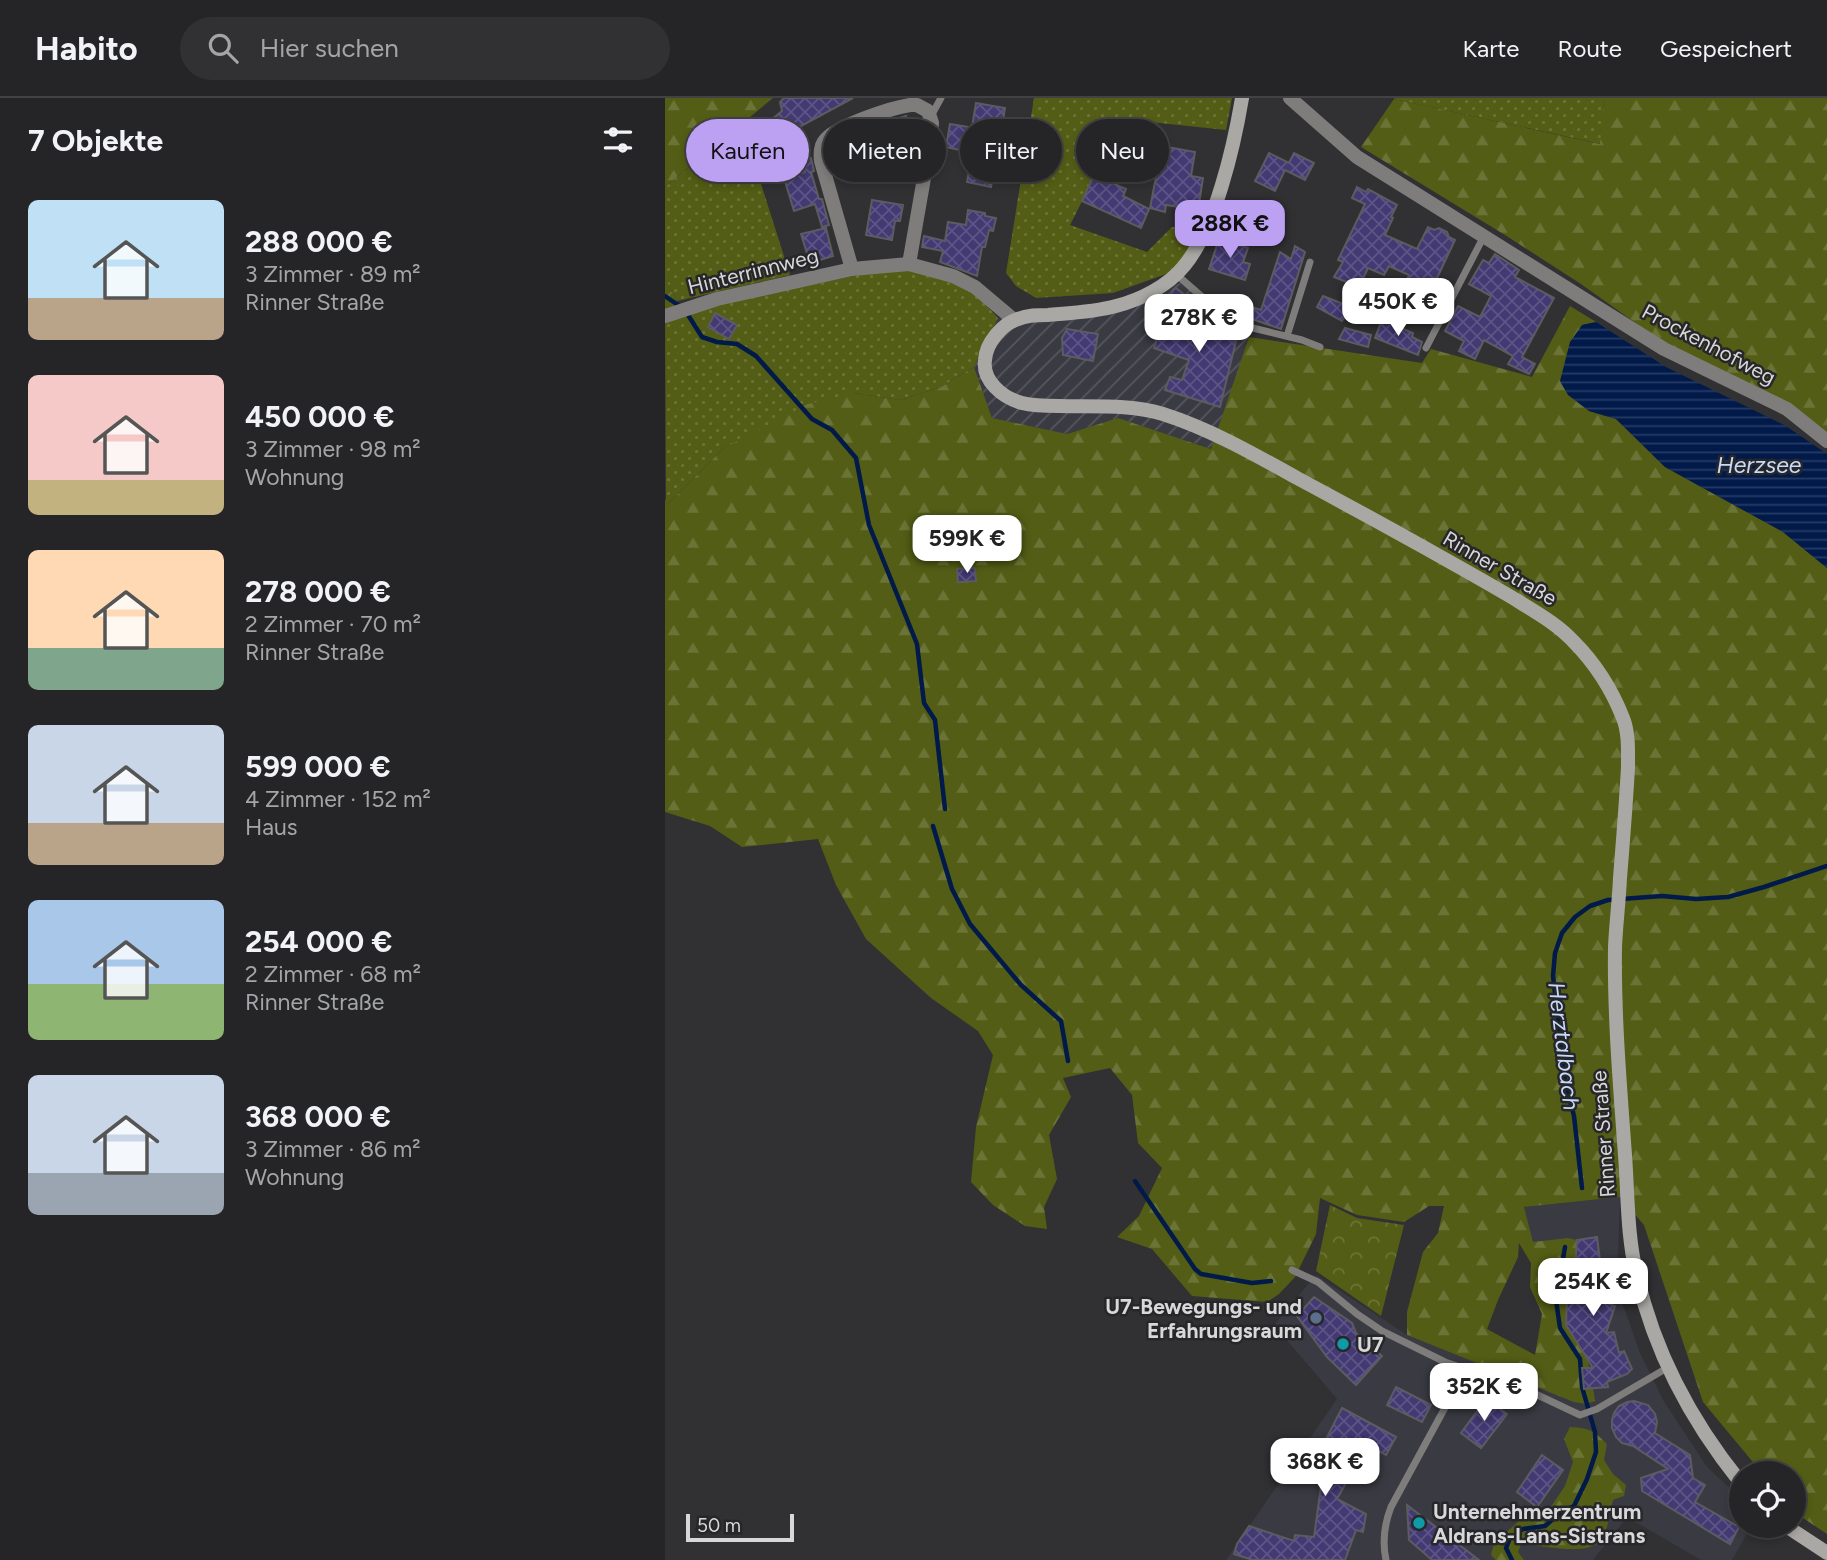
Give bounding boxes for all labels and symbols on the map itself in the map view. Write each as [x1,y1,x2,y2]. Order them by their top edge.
pin: 288K € [1173,200,1287,260]
street label: Hinterrinnweg [685,243,821,299]
pin: 450K € [1341,278,1455,338]
pin: 278K € [1142,294,1256,354]
street label: Prockenhofweg [1638,298,1780,390]
water label: Herzsee [1717,451,1802,479]
pin: 599K € [910,516,1024,575]
street label: Rinner Straße [1439,525,1561,611]
water label: Herztalbach [1542,980,1586,1112]
street label: Rinner Straße [1586,1070,1620,1198]
pin: 254K € [1536,1258,1650,1318]
place label: U7-Bewegungs- und Erfahrungsraum [1105,1294,1302,1343]
marker: U7-Bewegungs- und Erfahrungsraum [1308,1310,1324,1326]
place label: U7 [1357,1332,1384,1357]
marker: U7 [1335,1336,1351,1352]
pin: 352K € [1427,1364,1541,1423]
pin: 368K € [1268,1438,1382,1498]
place label: Unternehmerzentrum Aldrans-Lans-Sistrans [1433,1499,1645,1548]
scale bar [686,1511,795,1543]
marker: Unternehmerzentrum Aldrans-Lans-Sistrans [1411,1515,1427,1531]

